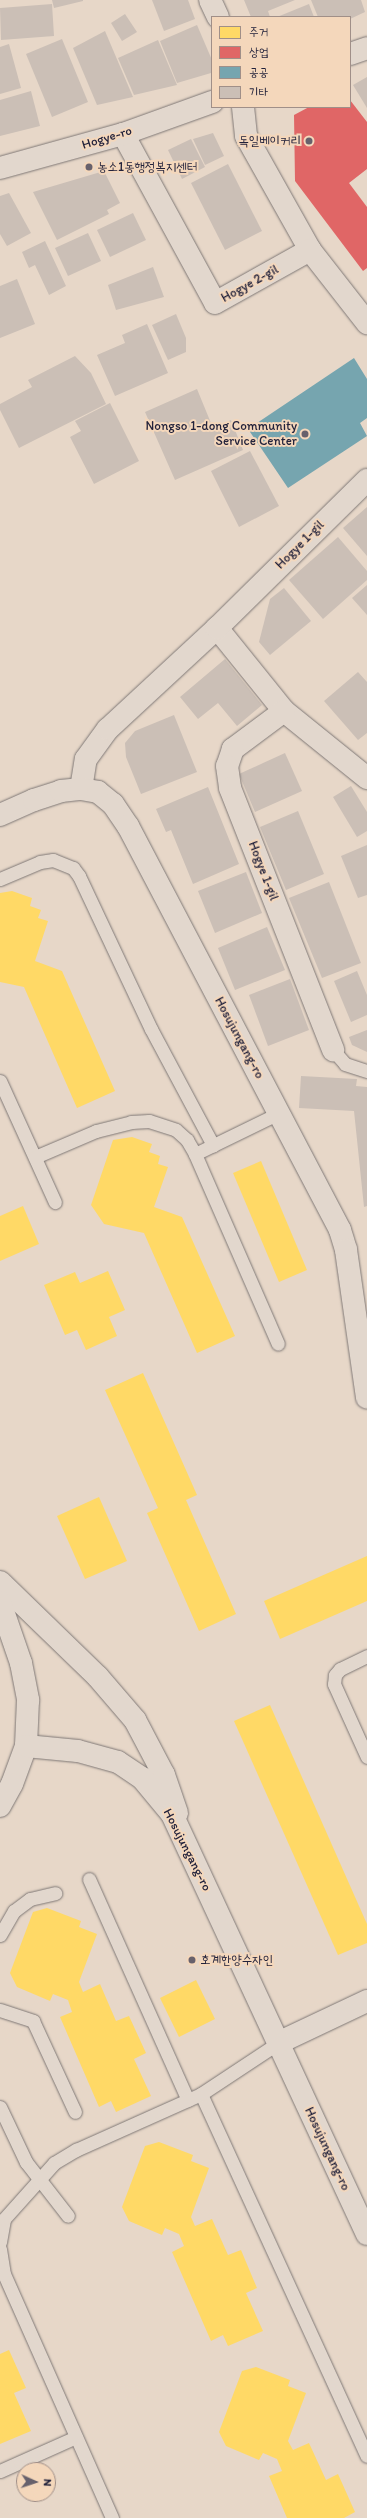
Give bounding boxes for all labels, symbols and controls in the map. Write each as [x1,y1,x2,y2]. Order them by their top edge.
legend [211,16,351,108]
text: 주거 [249,25,268,39]
text: 상업 [249,45,268,59]
text: 공공 [249,65,268,79]
text: 기타 [249,85,268,99]
street label: Hogye-ro [80,123,134,153]
place label: 독일베이커리 [238,133,301,149]
marker: 독일베이커리 [304,136,314,146]
place label: 농소1동행정복지센터 [97,159,197,175]
marker: 농소1동행정복지센터 [84,162,94,172]
street label: Hogye 2-gil [219,262,281,306]
place label: Nongso 1-dong Community Service Center [145,419,297,450]
marker: Nongso 1-dong Community Service Center [300,429,310,439]
street label: Hogye 1-gil [272,517,328,573]
street label: Hogye 1-gil [245,839,281,903]
street label: Hosujungang-ro [211,994,267,1082]
street label: Hosujungang-ro [160,1806,214,1894]
place label: 호계한양수자인 [200,1952,273,1968]
marker: 호계한양수자인 [187,1955,197,1965]
street label: Hosujungang-ro [301,2105,353,2193]
north arrow [16,2462,56,2502]
text: N [41,2479,54,2487]

